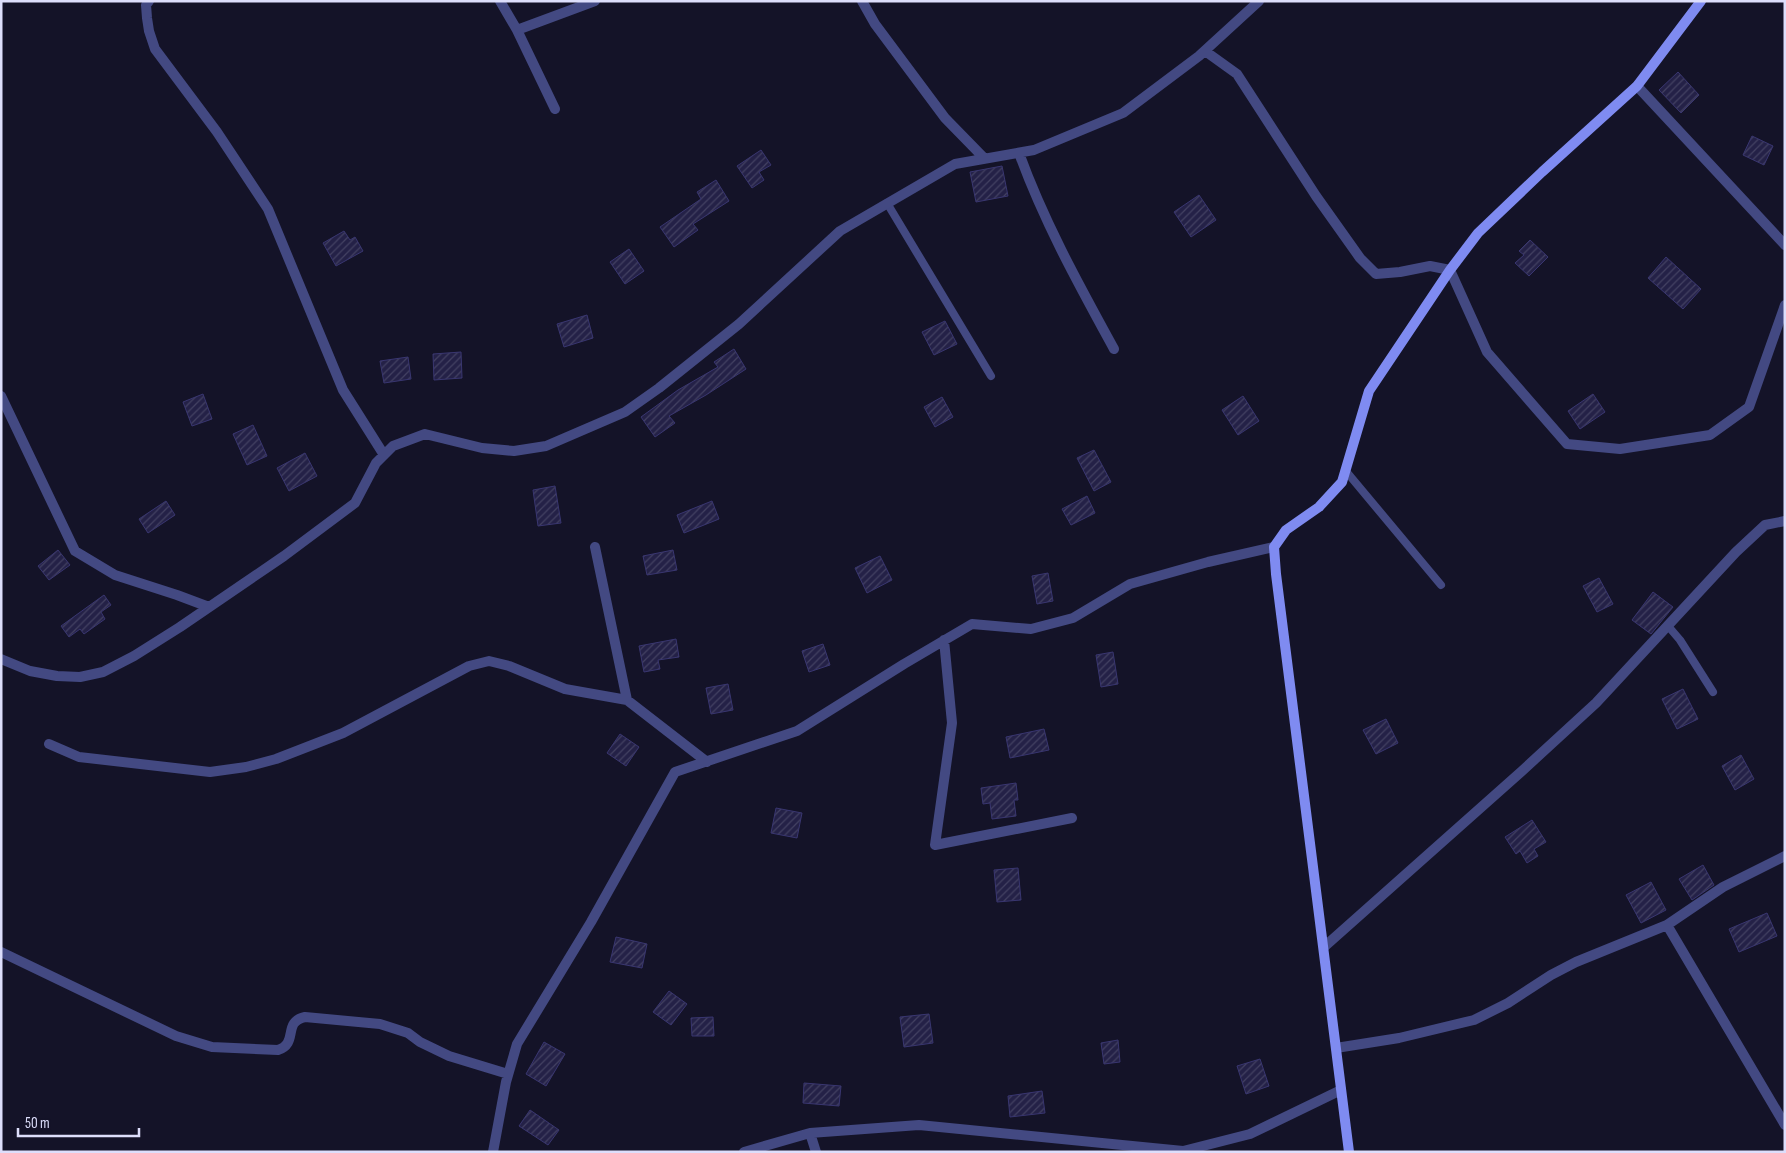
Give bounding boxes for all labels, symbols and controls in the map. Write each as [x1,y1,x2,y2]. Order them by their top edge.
scale bar [18,1106,139,1138]
text: 50 m [25,1114,50,1133]

